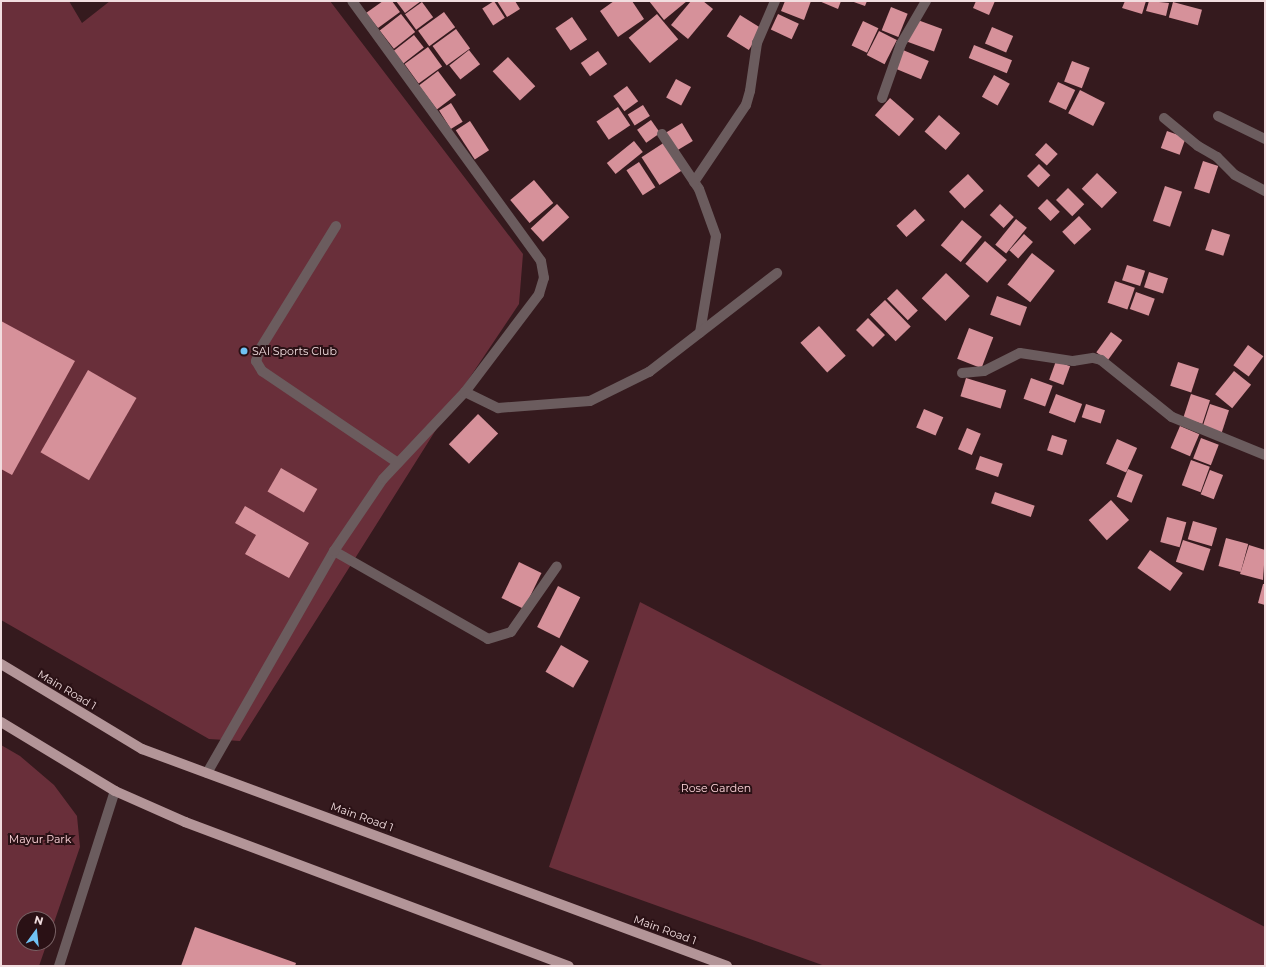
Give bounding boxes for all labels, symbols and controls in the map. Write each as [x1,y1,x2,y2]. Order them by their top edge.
place label: SAI Sports Club [252,344,337,358]
marker: SAI Sports Club [239,346,249,356]
street label: Main Road 1 [35,667,99,713]
park label: Rose Garden [681,781,751,795]
street label: Main Road 1 [329,800,395,834]
park label: Mayur Park [9,832,71,846]
north arrow [16,911,56,951]
text: N [33,912,45,928]
street label: Main Road 1 [632,913,698,947]

